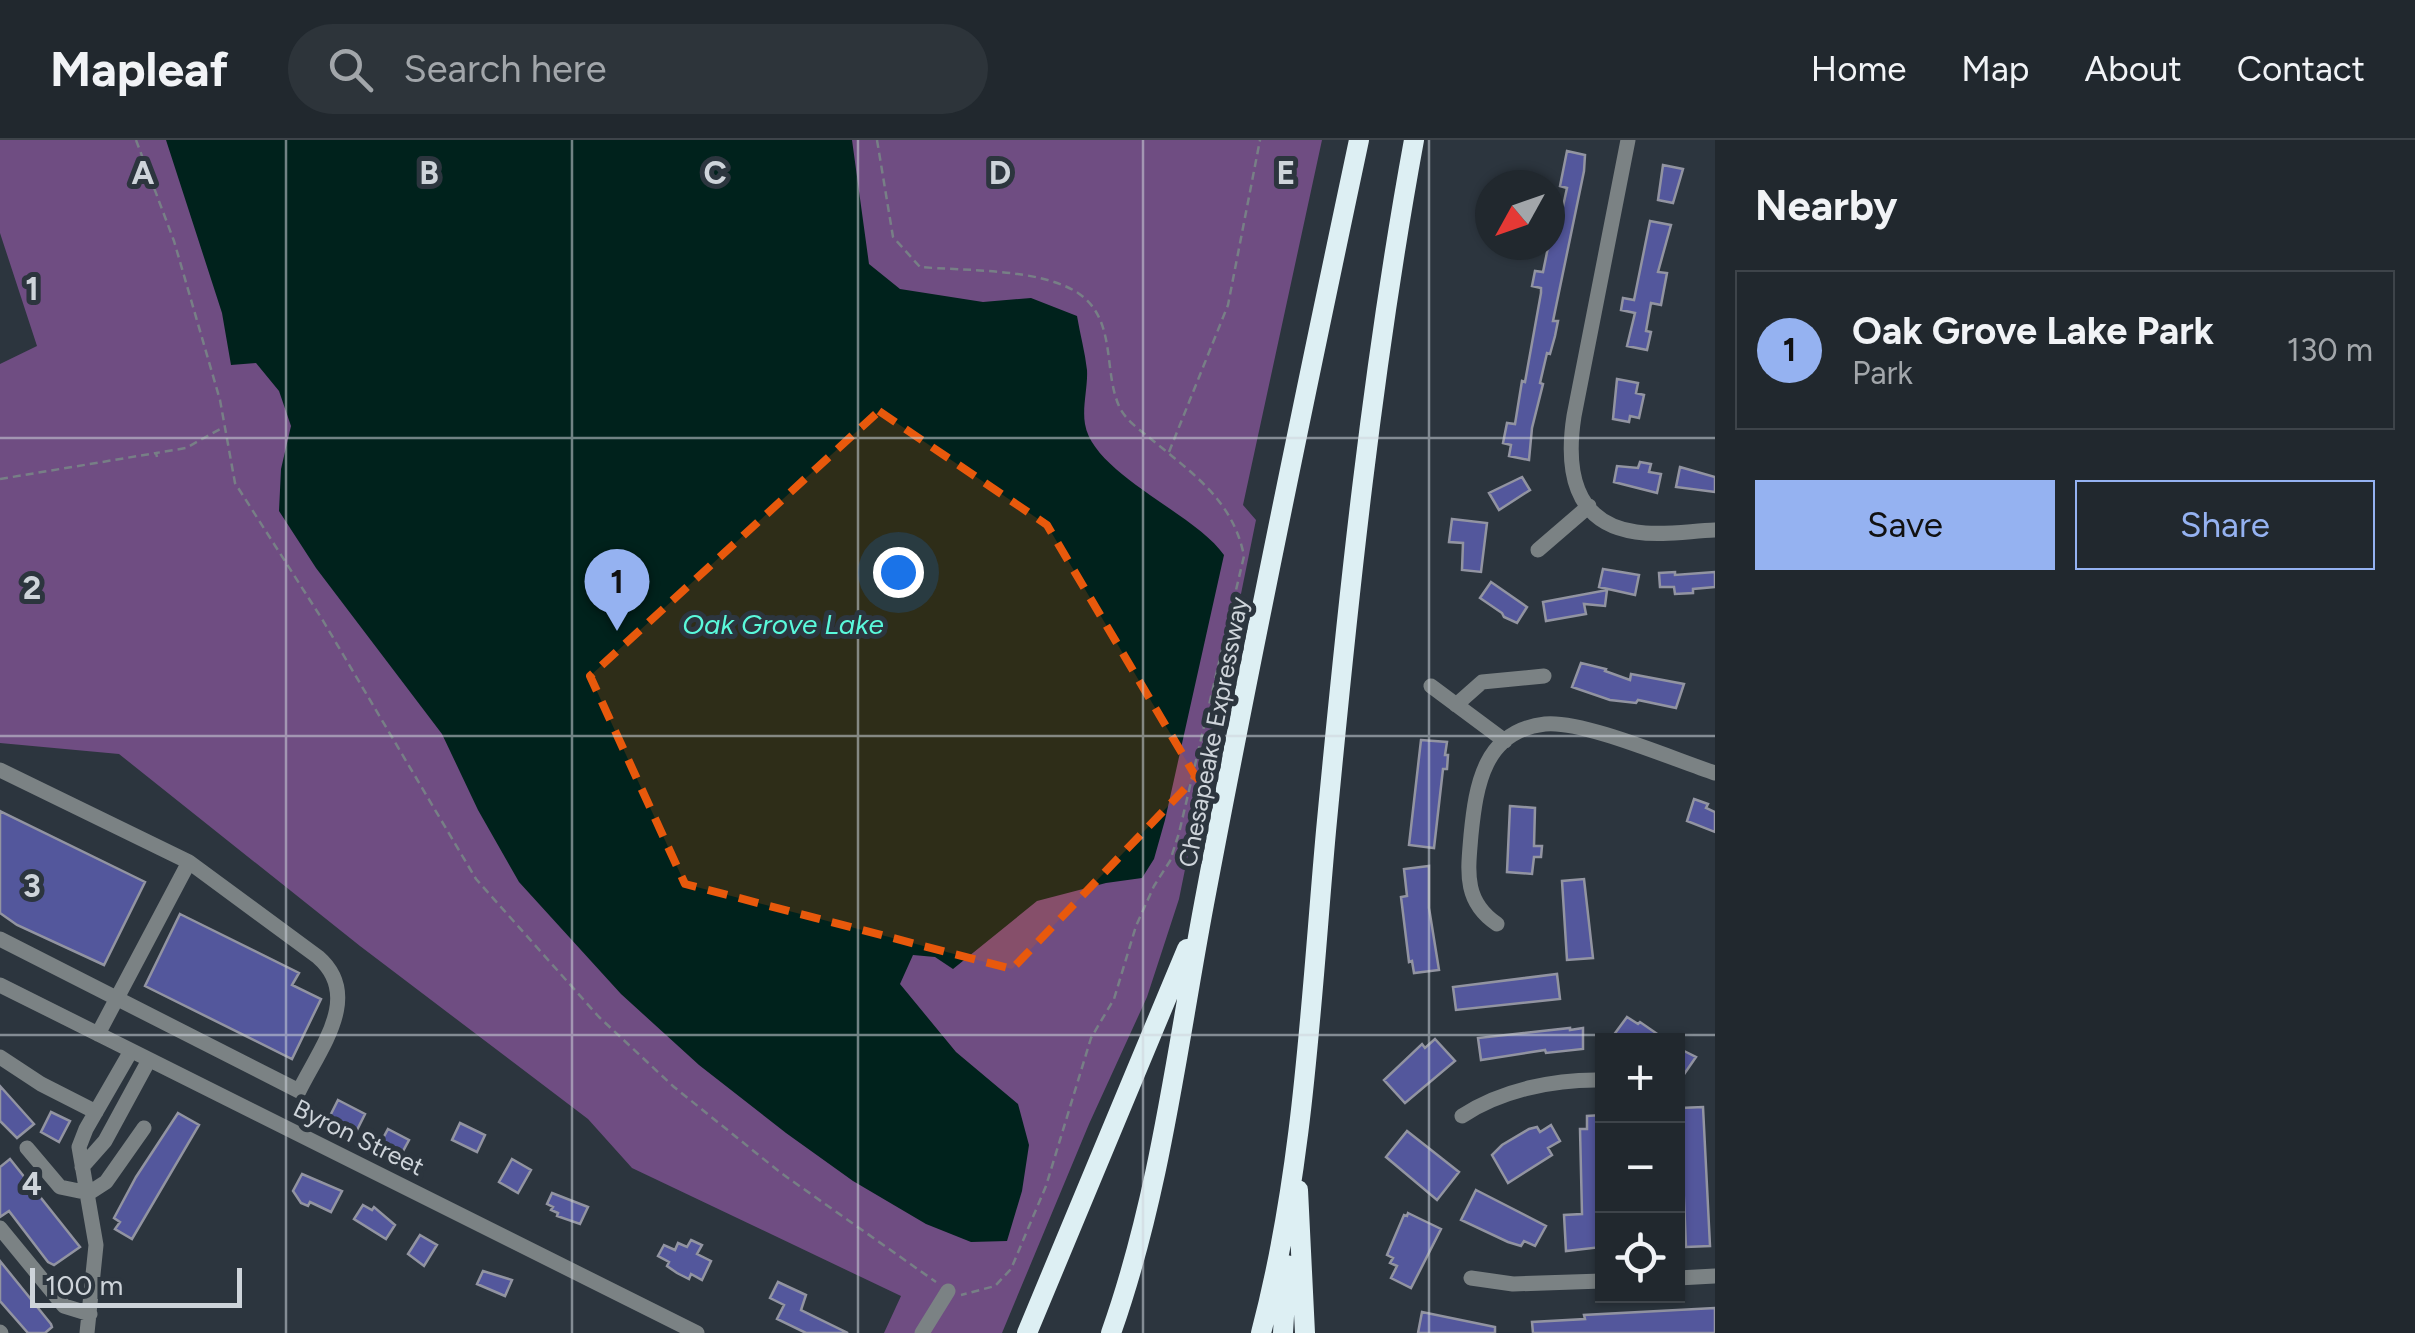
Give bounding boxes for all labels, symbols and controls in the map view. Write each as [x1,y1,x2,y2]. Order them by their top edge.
search box [288,24,988,114]
text: Mapleaf [50,40,228,98]
icon: search [323,42,378,97]
text: Search here [403,46,606,92]
text: Home [1811,48,1906,90]
text: Map [1961,48,2030,90]
text: About [2085,48,2182,90]
text: Contact [2237,48,2365,90]
text: A [132,154,155,192]
text: B [419,154,439,192]
text: C [703,154,727,192]
text: D [989,154,1011,192]
text: E [1277,154,1295,192]
north arrow [1475,170,1565,260]
text: Nearby [1755,180,1897,231]
text: 1 [25,270,39,308]
text: Oak Grove Lake Park [1852,308,2214,354]
text: 1 [1783,331,1796,369]
text: 130 m [2287,331,2373,369]
text: Park [1852,354,1913,392]
button: Save [1755,480,2055,570]
button: Share [2075,480,2375,570]
your location [873,547,924,598]
pin: 1 [584,548,650,631]
text: 2 [23,569,41,607]
street label: Chesapeake Expressway [1172,594,1254,870]
water label: Oak Grove Lake [682,607,884,641]
text: 3 [23,867,41,905]
map controls [1595,1033,1685,1303]
button: + [1595,1033,1685,1123]
street label: Byron Street [289,1092,429,1182]
button: − [1595,1123,1685,1213]
text: 4 [22,1165,42,1203]
button: locate [1595,1213,1685,1303]
scale bar [30,1263,242,1308]
text: 100 m [45,1268,123,1302]

